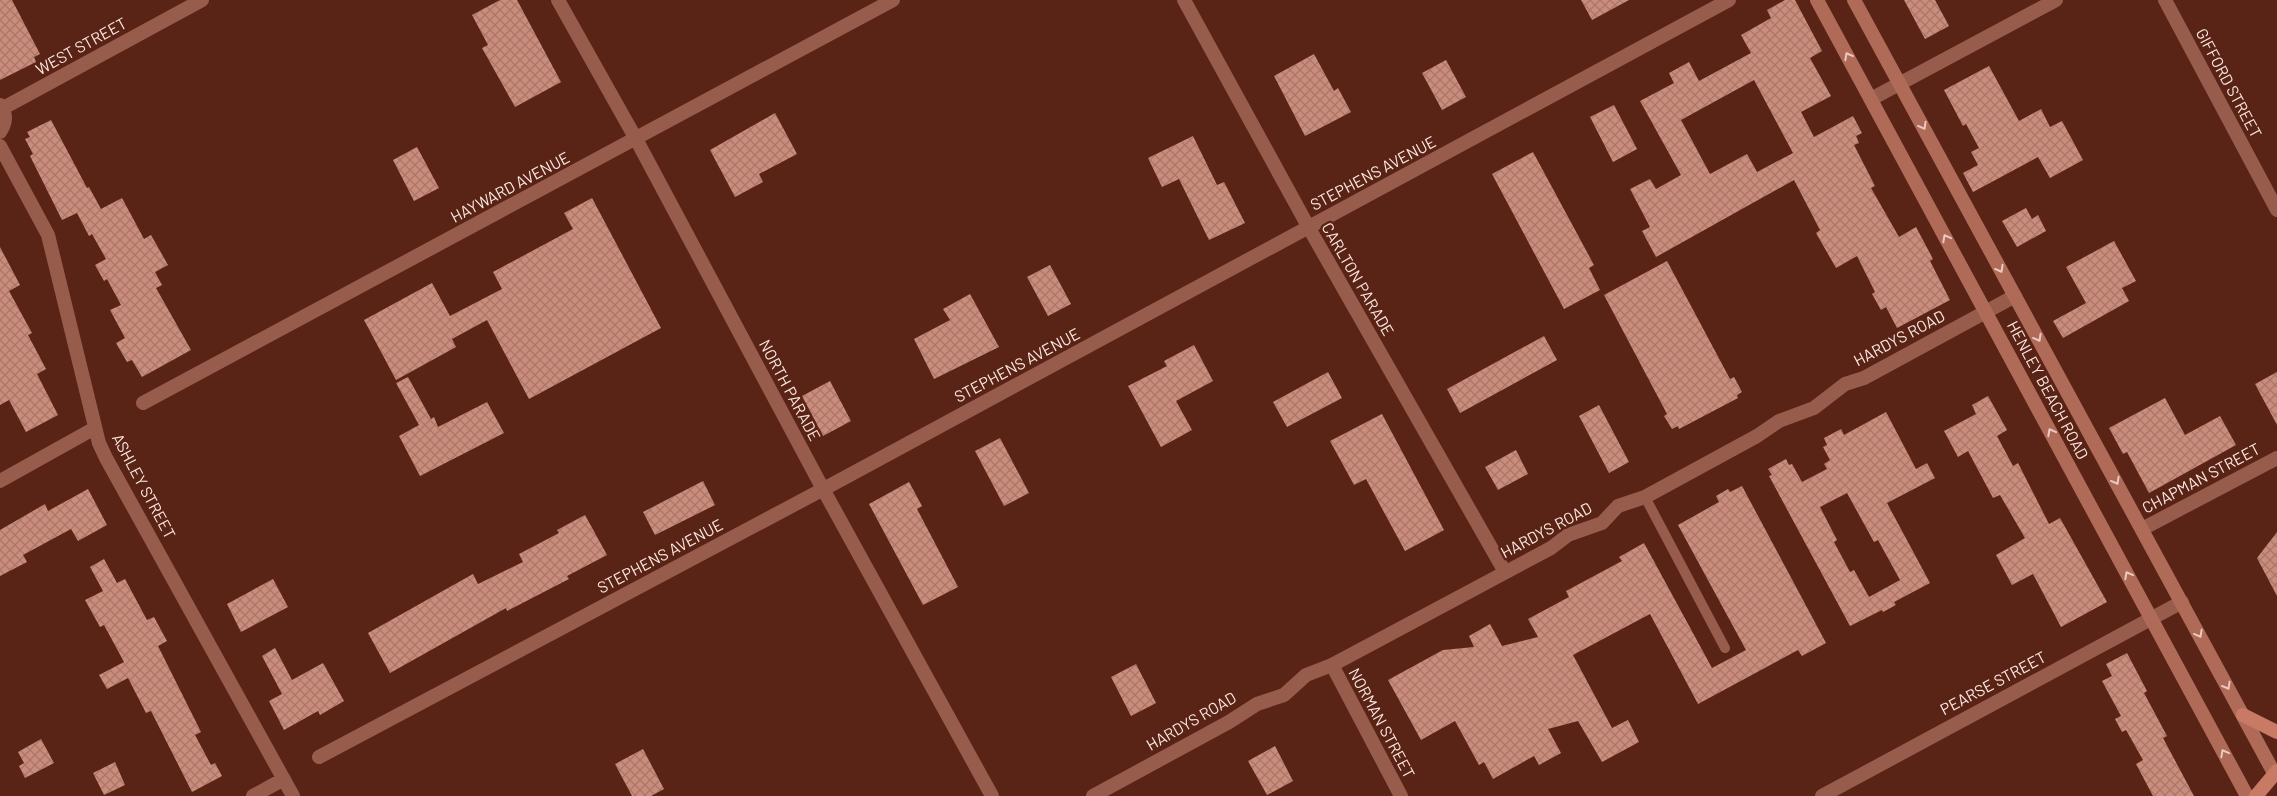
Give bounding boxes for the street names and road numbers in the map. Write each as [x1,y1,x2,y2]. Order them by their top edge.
street label: WEST STREET [32,13,130,78]
street label: GIFFORD STREET [2193,25,2266,141]
street label: STEPHENS AVENUE [1307,131,1439,214]
street label: HAYWARD AVENUE [447,147,573,226]
street label: CARLTON PARADE [1318,219,1399,339]
street label: HARDYS ROAD [1850,306,1948,370]
street label: HENLEY BEACH ROAD [2004,317,2093,462]
street label: STEPHENS AVENUE [951,323,1083,406]
street label: NORTH PARADE [756,336,825,444]
street label: ASHLEY STREET [109,430,180,542]
street label: CHAPMAN STREET [2138,438,2263,517]
street label: HARDYS ROAD [1497,498,1595,562]
street label: STEPHENS AVENUE [594,514,726,597]
street label: PEARSE STREET [1937,647,2049,718]
street label: NORMAN STREET [1345,664,1419,781]
street label: HARDYS ROAD [1143,687,1239,754]

